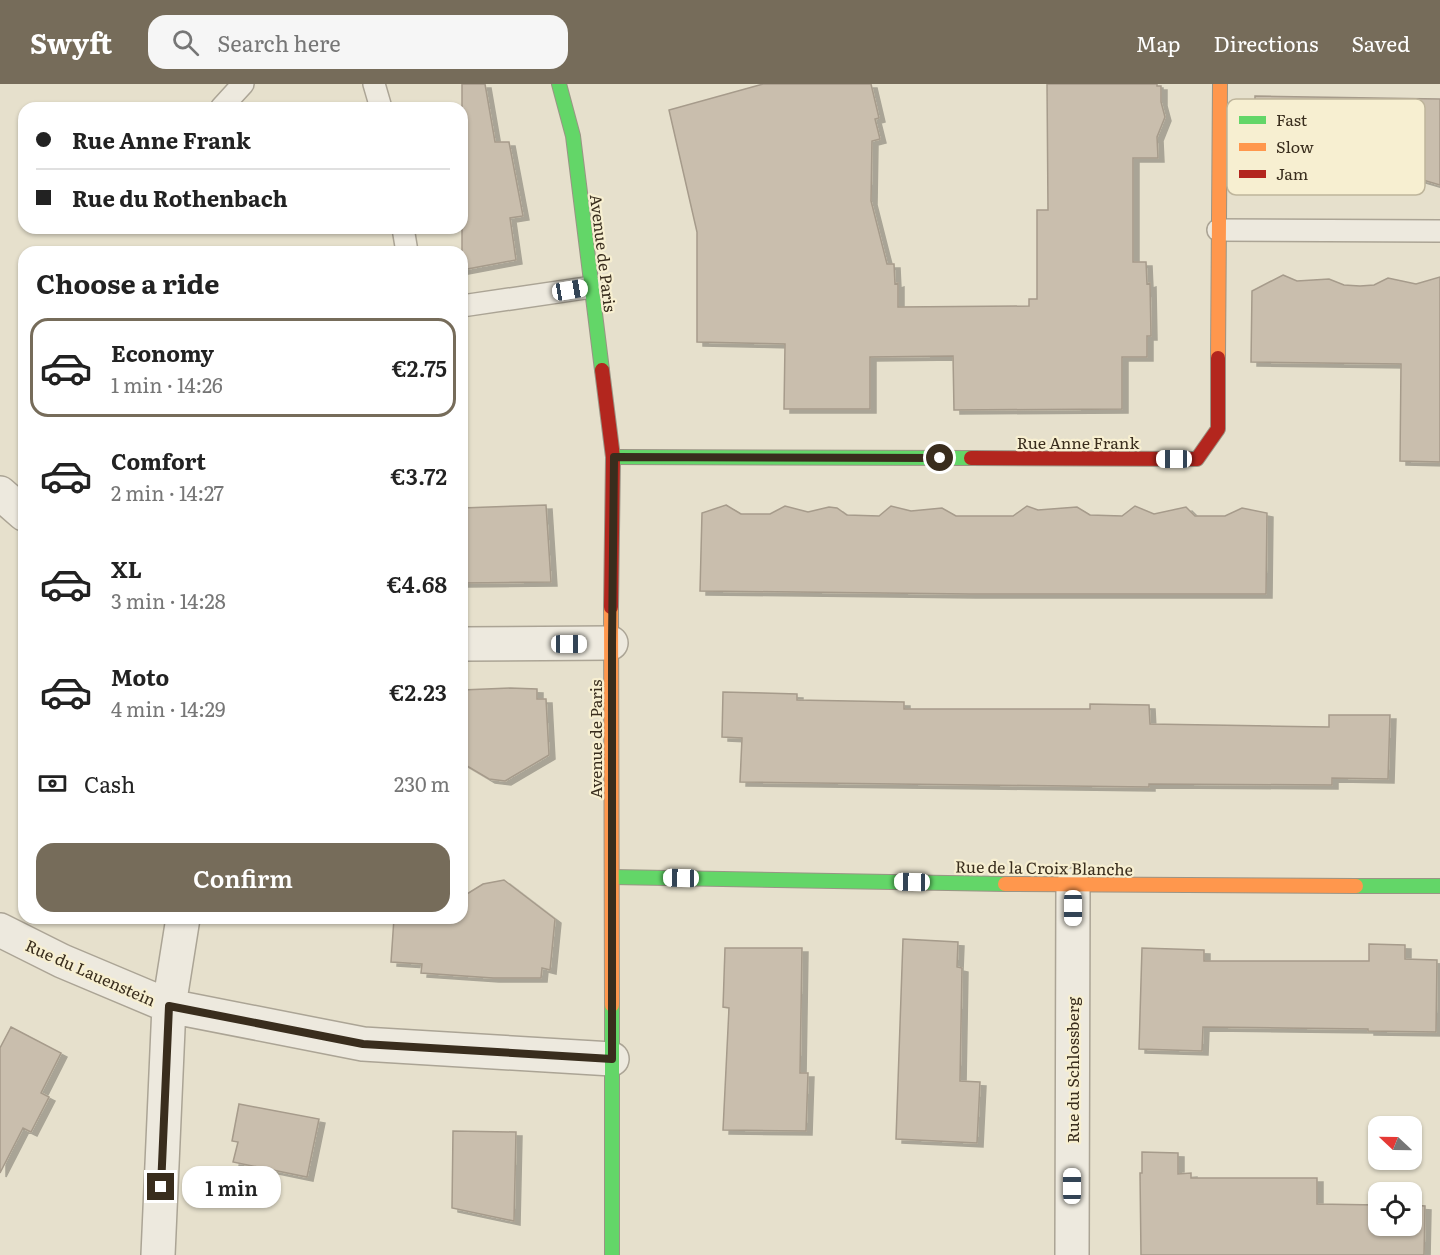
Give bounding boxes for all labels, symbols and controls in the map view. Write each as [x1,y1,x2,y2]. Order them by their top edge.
search box [148,15,568,69]
text: Swyft [30,21,112,63]
icon: search [169,26,202,59]
text: Search here [217,26,341,59]
text: Map [1136,27,1181,58]
text: Directions [1214,27,1319,58]
text: Saved [1352,27,1410,58]
legend [1227,99,1425,195]
text: Fast [1276,107,1308,131]
text: Rue Anne Frank [72,123,251,156]
text: Slow [1276,134,1314,158]
text: Jam [1276,161,1309,185]
text: Rue du Rothenbach [72,181,288,214]
street label: Avenue de Paris [585,193,623,313]
text: Choose a ride [36,262,219,302]
car [551,278,589,302]
text: Economy [111,336,214,369]
icon: car [39,341,93,395]
text: €2.75 [392,351,447,384]
text: 1 min · 14:26 [111,369,223,399]
street label: Rue Anne Frank [1017,430,1139,454]
text: Comfort [111,444,206,477]
route start [926,444,953,471]
icon: car [39,449,93,503]
car [1156,450,1192,468]
text: €3.72 [391,459,447,492]
text: 2 min · 14:27 [111,477,224,507]
text: XL [111,552,142,585]
icon: car [39,557,93,611]
text: €4.68 [387,567,447,600]
text: 3 min · 14:28 [111,585,226,615]
car [551,635,587,653]
text: Moto [111,660,169,693]
icon: car [39,665,93,719]
text: €2.23 [389,675,447,708]
street label: Avenue de Paris [583,680,607,798]
text: 4 min · 14:29 [111,693,225,723]
icon: cash [36,767,69,800]
text: Cash [84,767,135,800]
text: 230 m [394,768,450,798]
button: Confirm [36,843,450,912]
street label: Rue de la Croix Blanche [955,853,1133,881]
car [663,869,699,887]
car [894,873,930,891]
car [1064,890,1082,926]
street label: Rue du Lauenstein [22,933,160,1012]
street label: Rue du Schlossberg [1060,997,1084,1143]
north arrow [1368,1116,1422,1170]
map controls [1368,1116,1422,1236]
callout: 1 min [182,1166,281,1208]
car [1063,1168,1081,1204]
text: 1 min [205,1172,258,1202]
route end [147,1173,174,1200]
button: locate [1368,1182,1422,1236]

